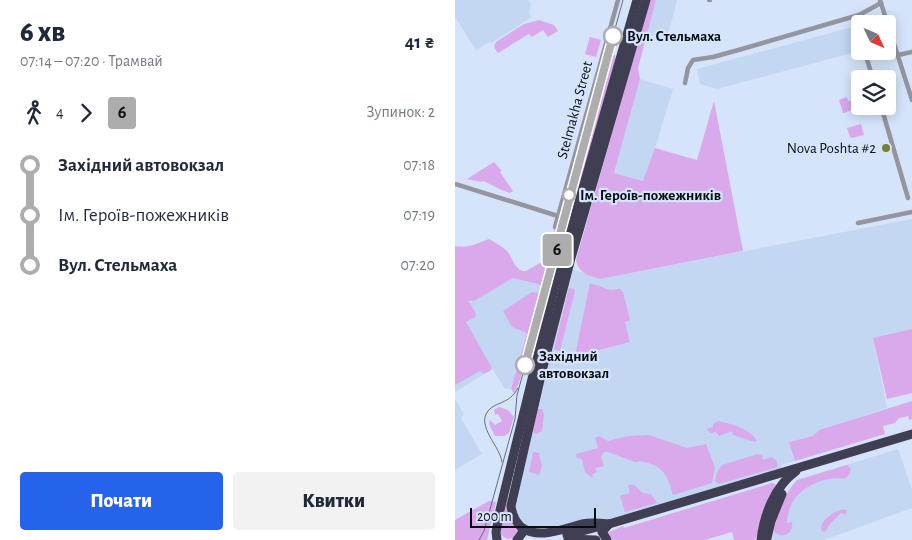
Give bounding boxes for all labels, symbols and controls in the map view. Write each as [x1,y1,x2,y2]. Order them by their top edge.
north arrow [851,15,896,60]
map controls [851,15,896,115]
text: 6 хв [20,19,65,47]
marker: Вул. Стельмаха [603,26,623,46]
place label: Вул. Стельмаха [627,29,721,44]
text: 41 ₴ [405,33,435,52]
text: 07:14 – 07:20 · Трамвай [20,53,163,69]
street label: Stelmakha Street [555,59,595,161]
button: layers [851,70,896,115]
icon: walk [20,99,48,127]
icon: forward [72,99,100,127]
text: 4 [56,104,64,120]
text: 6 [118,104,126,122]
text: Зупинок: 2 [366,104,435,120]
place label: Nova Poshta #2 [787,141,876,156]
marker: Nova Poshta #2 [880,142,892,154]
text: Західний автовокзал [58,156,224,175]
text: 07:18 [403,157,435,173]
marker: Ім. Героїв-пожежників [562,188,576,202]
place label: Ім. Героїв-пожежників [580,188,721,203]
text: Ім. Героїв-пожежників [58,206,229,225]
text: 07:19 [403,207,435,223]
line badge: 6 [541,234,573,266]
text: 6 [553,241,561,259]
text: Вул. Стельмаха [58,256,177,275]
text: 07:20 [400,257,435,273]
place label: Західний автовокзал [539,349,609,381]
marker: Західний автовокзал [515,355,535,375]
button: Почати [20,472,223,530]
button: Квитки [233,472,435,530]
scale bar [470,505,596,528]
text: 200 m [477,510,512,524]

